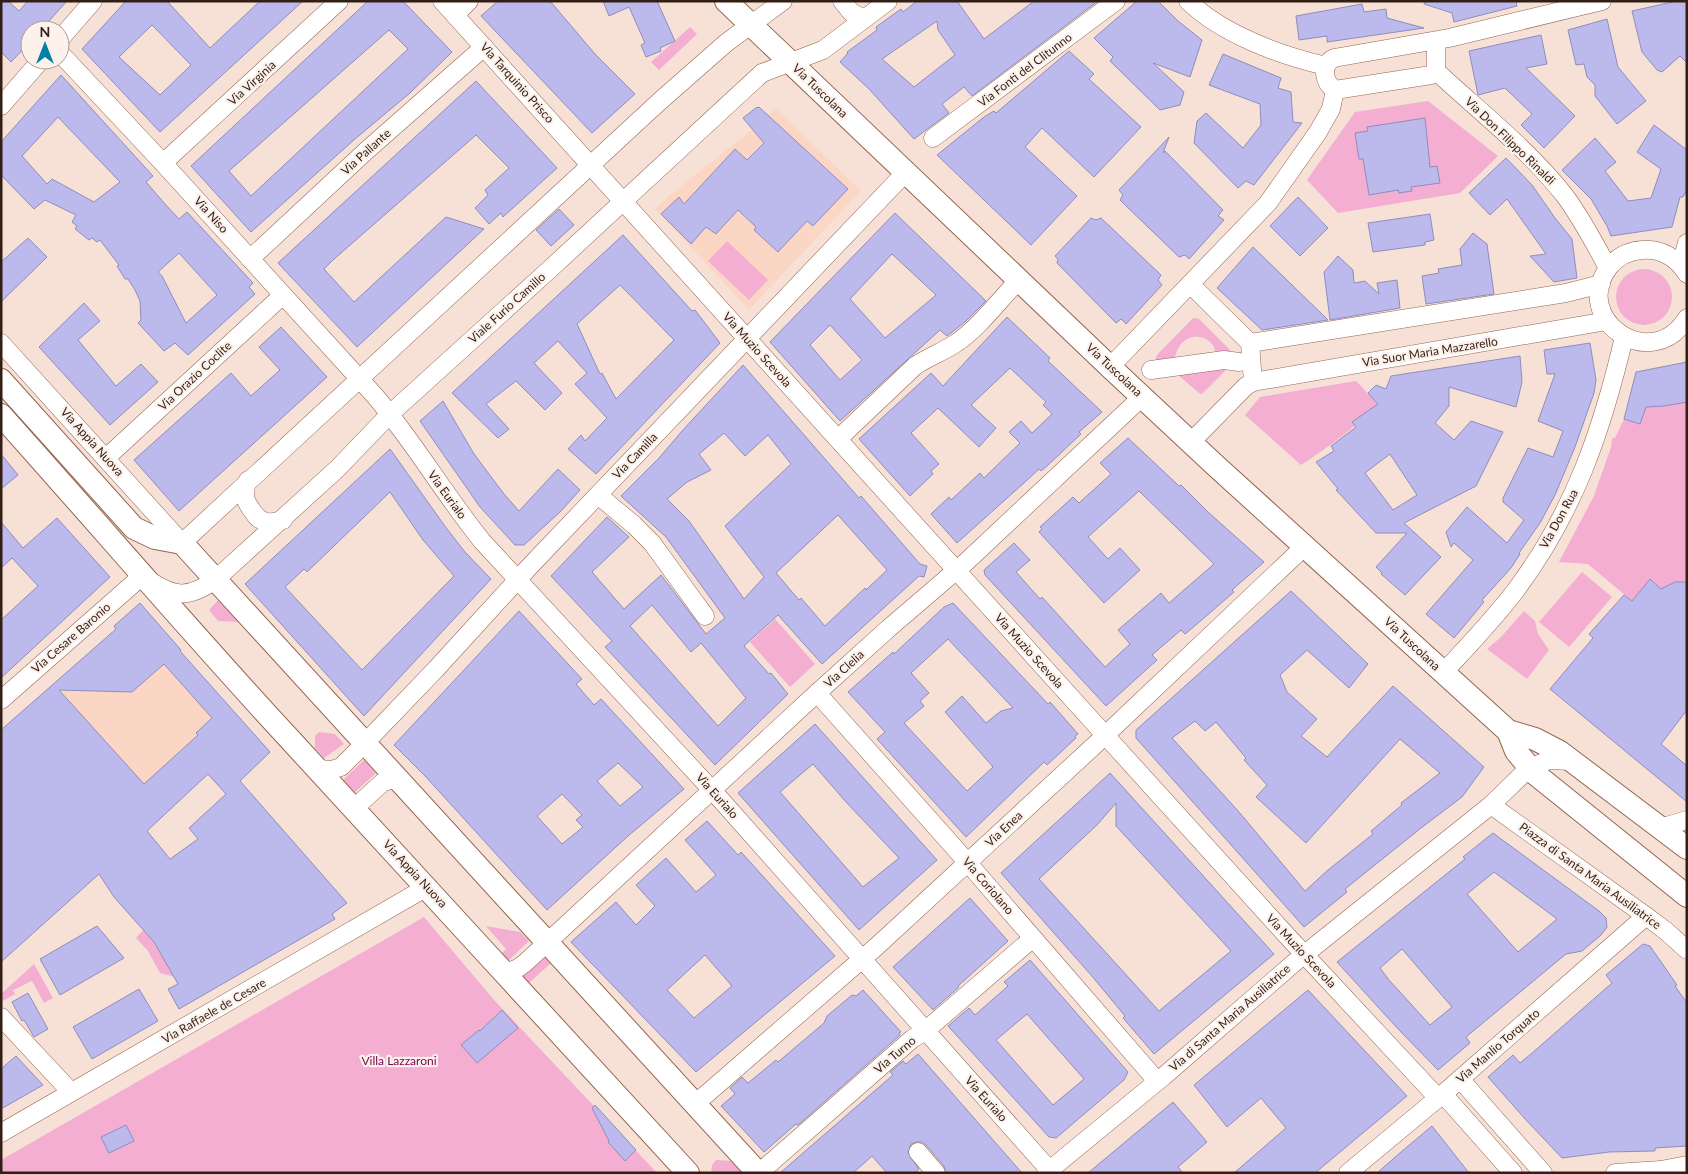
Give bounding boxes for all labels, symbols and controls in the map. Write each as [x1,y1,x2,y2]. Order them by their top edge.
north arrow [20,20,70,70]
text: N [40,23,50,40]
street label: Via Fonti del Clitunno [975,29,1075,110]
street label: Via Tarquinio Prisco [477,39,558,126]
street label: Via Virginia [225,57,279,108]
street label: Via Tuscolana [789,60,851,121]
street label: Via Don Filippo Rinaldi [1462,94,1559,188]
street label: Via Pallante [338,125,394,178]
street label: Via Niso [191,193,232,236]
street label: Viale Furio Camillo [465,269,548,346]
street label: Via Muzio Scevola [720,309,795,390]
street label: Via Suor Maria Mazzarello [1361,333,1499,370]
street label: Via Orazio Coclite [155,338,234,413]
street label: Via Tuscolana [1083,340,1146,399]
street label: Via Appia Nuova [58,404,127,479]
street label: Via Camilla [609,429,660,482]
street label: Via Eurialo [425,468,470,522]
street label: Via Don Rua [1536,486,1581,551]
street label: Via Cesare Baronio [28,599,113,676]
street label: Via Muzio Scevola [992,610,1067,691]
street label: Via Tuscolana [1381,614,1444,673]
street label: Via Clelia [820,647,867,691]
street label: Via Eurialo [693,770,742,822]
street label: Via Enea [982,808,1026,850]
street label: Piazza di Santa Maria Ausiliatrice [1516,819,1664,932]
street label: Via Appia Nuova [380,837,451,911]
street label: Via Coriolano [959,854,1017,918]
street label: Via Muzio Scevola [1263,910,1340,991]
street label: Via di Santa Maria Ausiliatrice [1166,961,1293,1074]
street label: Via Raffaele de Cesare [159,975,269,1047]
street label: Via Manlio Torquato [1453,1005,1543,1086]
street label: Via Turno [871,1033,919,1076]
park label: Villa Lazzaroni [361,1053,437,1068]
street label: Via Eurialo [962,1073,1011,1125]

